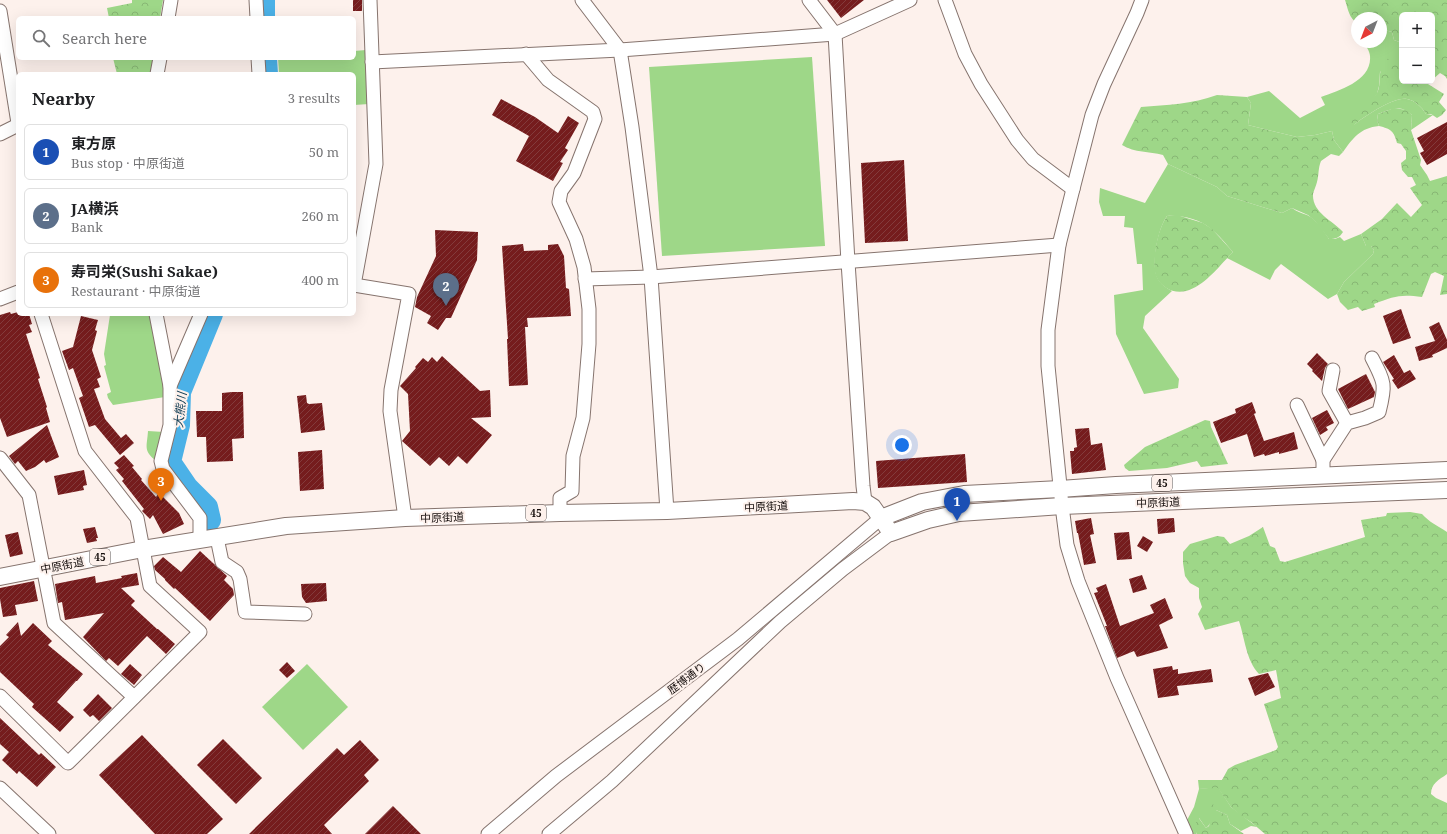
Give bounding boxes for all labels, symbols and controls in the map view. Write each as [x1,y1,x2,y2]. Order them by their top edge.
north arrow [1351,12,1387,48]
map controls [1399,12,1435,84]
button: + [1399,12,1435,48]
search box [16,16,356,60]
icon: search [30,27,52,49]
text: Search here [62,28,147,48]
button: − [1399,48,1435,84]
text: Nearby [32,87,95,110]
text: 3 results [288,89,340,107]
text: 東方原 [71,133,116,153]
text: 1 [42,143,50,161]
text: 50 m [309,143,339,161]
text: Bus stop · 中原街道 [71,154,185,172]
text: JA横浜 [71,198,118,218]
text: 2 [42,207,50,225]
text: 260 m [302,207,339,225]
text: Bank [71,218,103,236]
text: 寿司栄(Sushi Sakae) [71,261,218,281]
text: 3 [42,271,50,289]
text: 400 m [302,271,339,289]
pin: 2 [433,273,459,306]
text: Restaurant · 中原街道 [71,282,201,300]
water label: 大熊川 [170,389,191,429]
your location [892,435,912,455]
pin: 3 [148,468,174,501]
road number: 45 [1152,475,1172,491]
pin: 1 [944,488,970,521]
street label: 中原街道 [1136,494,1180,510]
street label: 中原街道 [744,497,788,515]
road number: 45 [526,505,546,521]
street label: 中原街道 [420,509,464,525]
road number: 45 [90,549,110,565]
street label: 中原街道 [39,553,85,577]
street label: 歴博通り [664,659,708,697]

